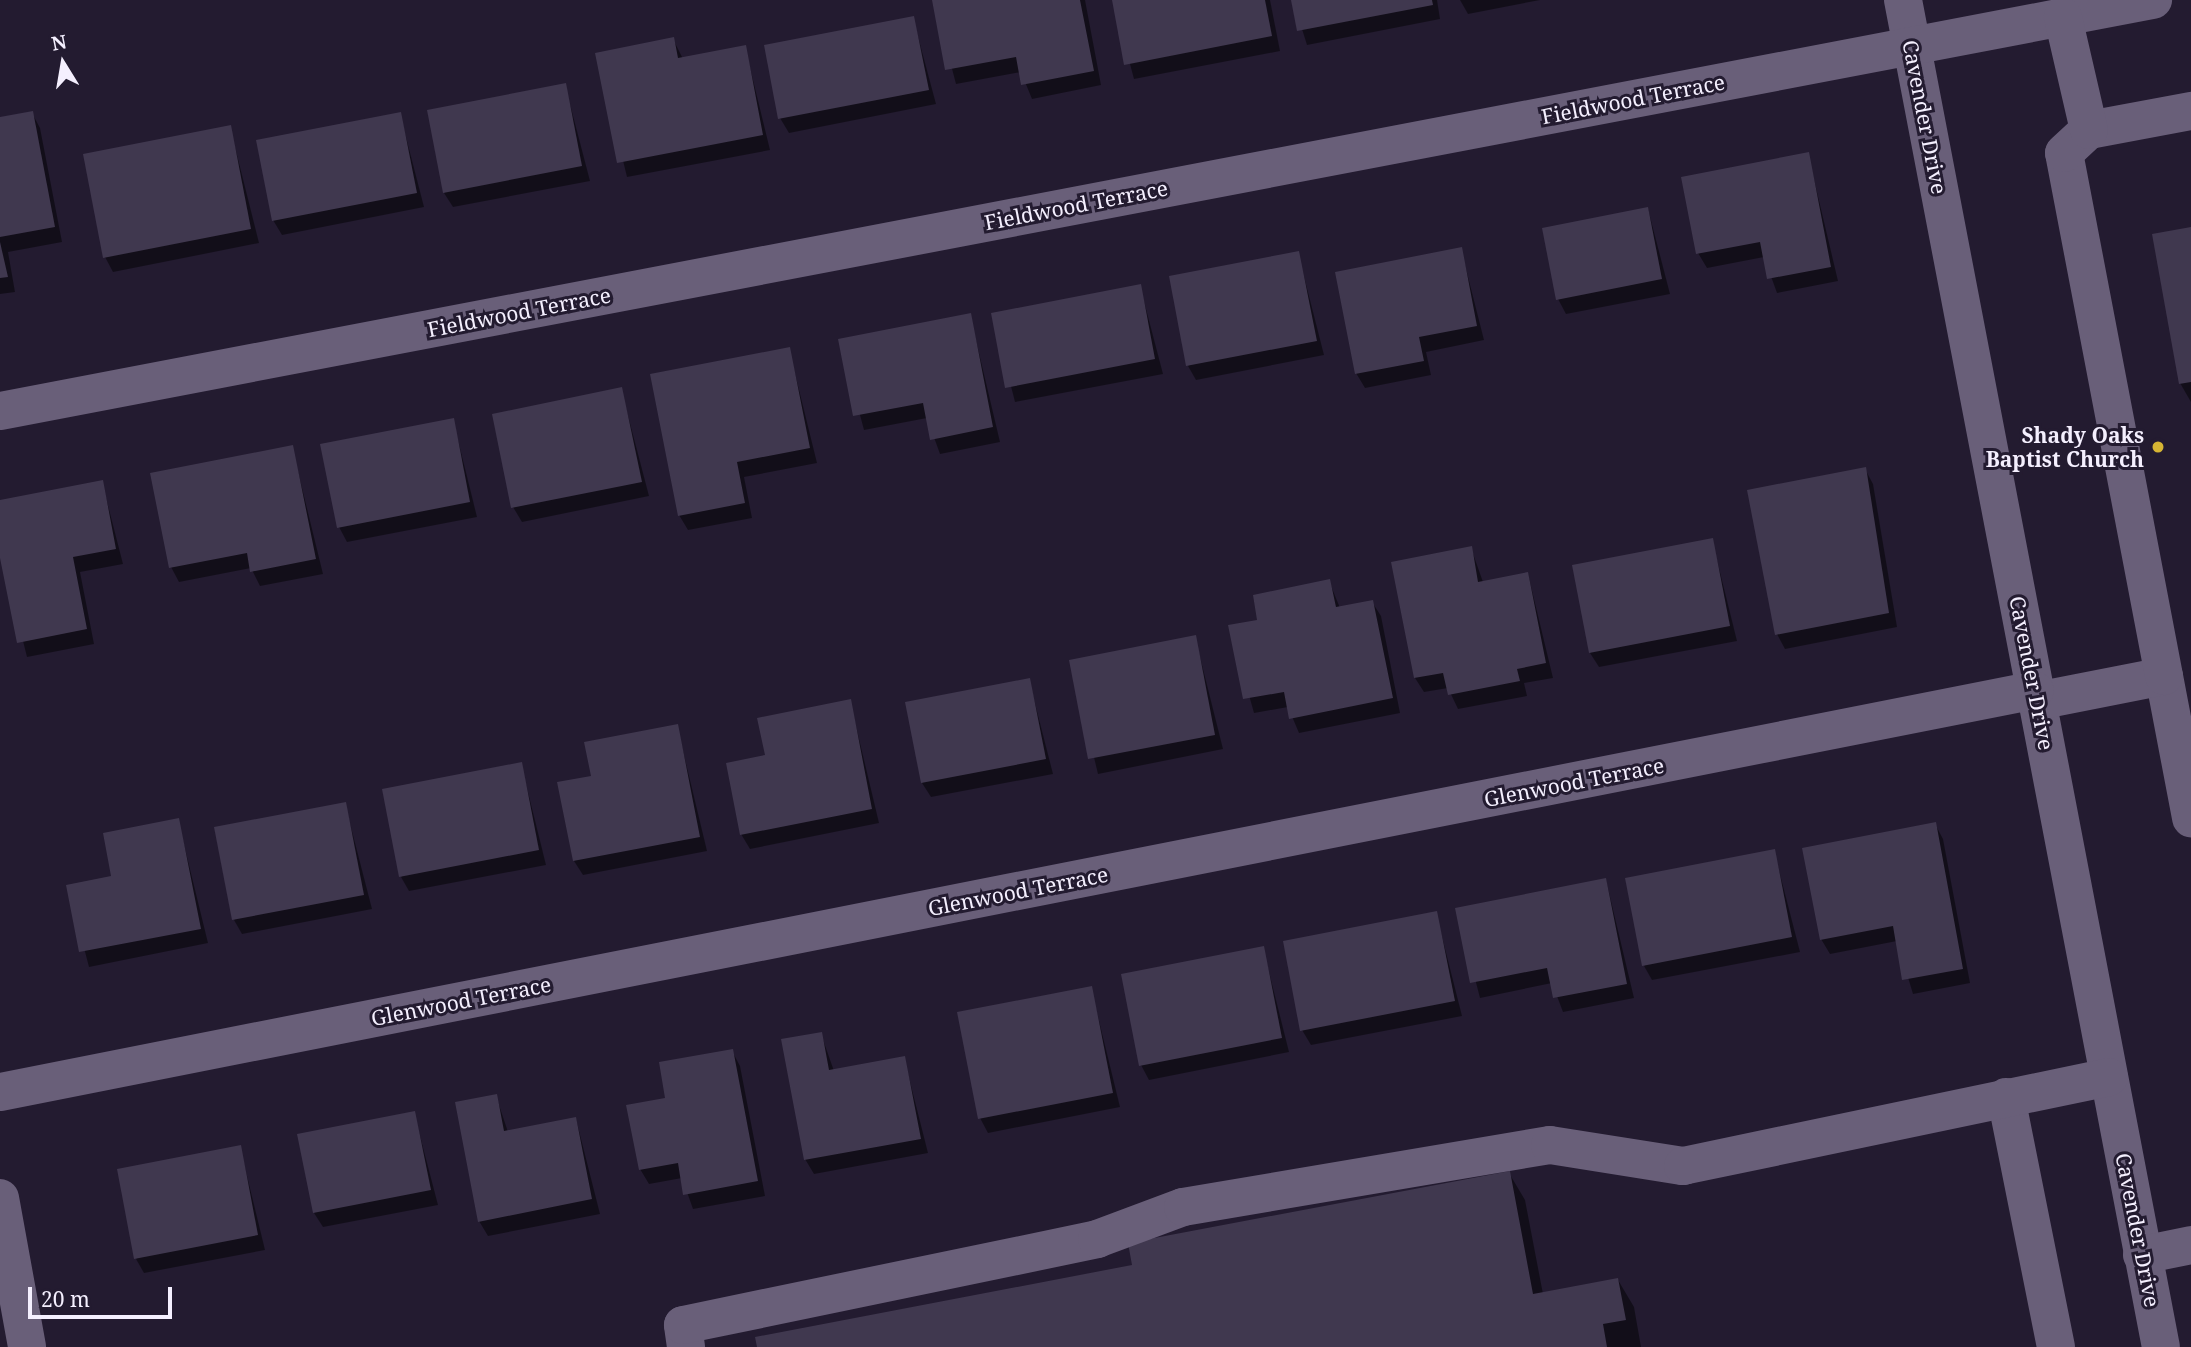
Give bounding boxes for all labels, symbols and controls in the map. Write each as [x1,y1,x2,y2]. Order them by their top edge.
north arrow [28,28,98,98]
text: N [49,28,69,57]
street label: Cavender Drive [1898,38,1952,196]
street label: Fieldwood Terrace [1539,69,1727,129]
street label: Fieldwood Terrace [982,175,1170,235]
street label: Fieldwood Terrace [425,282,613,342]
place label: Shady Oaks Baptist Church [1986,422,2144,472]
marker: Shady Oaks Baptist Church [2150,439,2166,455]
street label: Cavender Drive [2005,594,2059,752]
street label: Glenwood Terrace [1482,752,1666,812]
street label: Glenwood Terrace [926,861,1110,921]
street label: Glenwood Terrace [369,971,553,1031]
street label: Cavender Drive [2111,1151,2165,1309]
scale bar [32,1274,175,1318]
text: 20 m [41,1285,90,1313]

